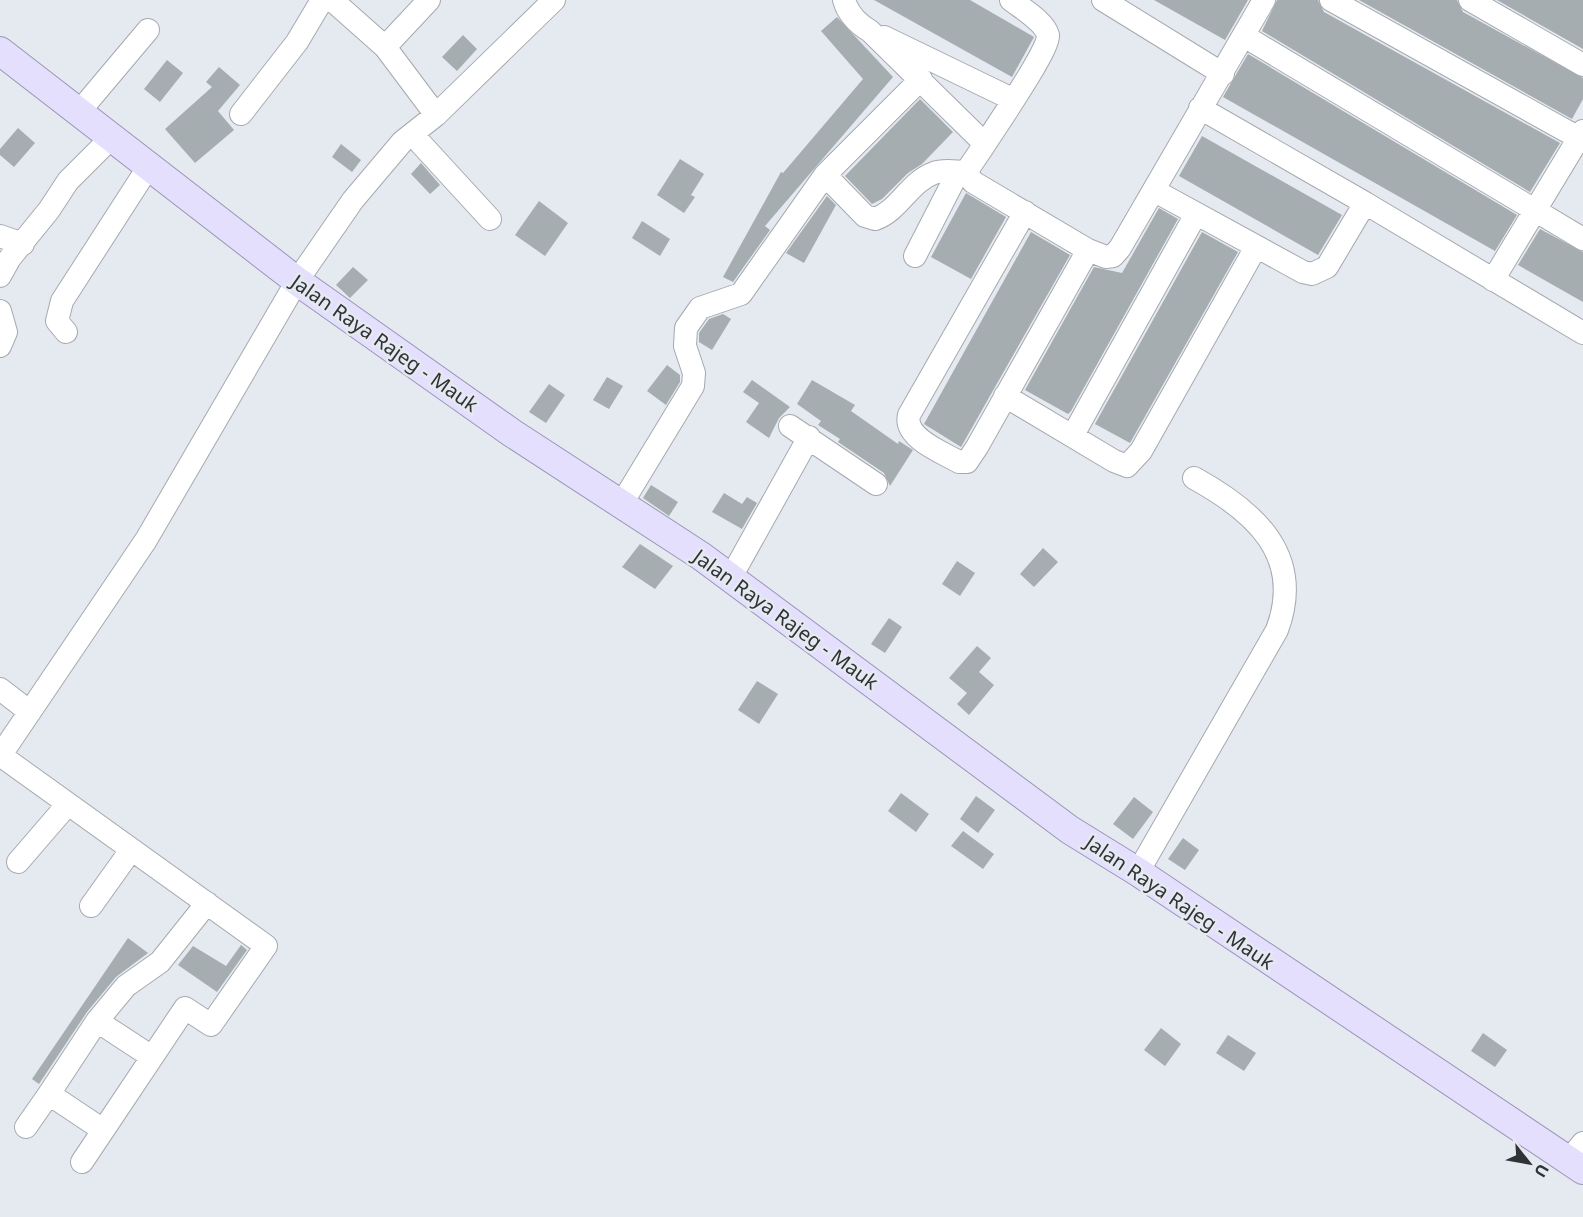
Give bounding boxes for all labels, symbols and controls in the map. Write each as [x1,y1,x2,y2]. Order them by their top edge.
street label: Jalan Raya Rajeg - Mauk [284,267,484,418]
street label: Jalan Raya Rajeg - Mauk [686,541,884,696]
street label: Jalan Raya Rajeg - Mauk [1079,827,1280,976]
north arrow [1499,1133,1559,1193]
text: U [1529,1160,1554,1182]

